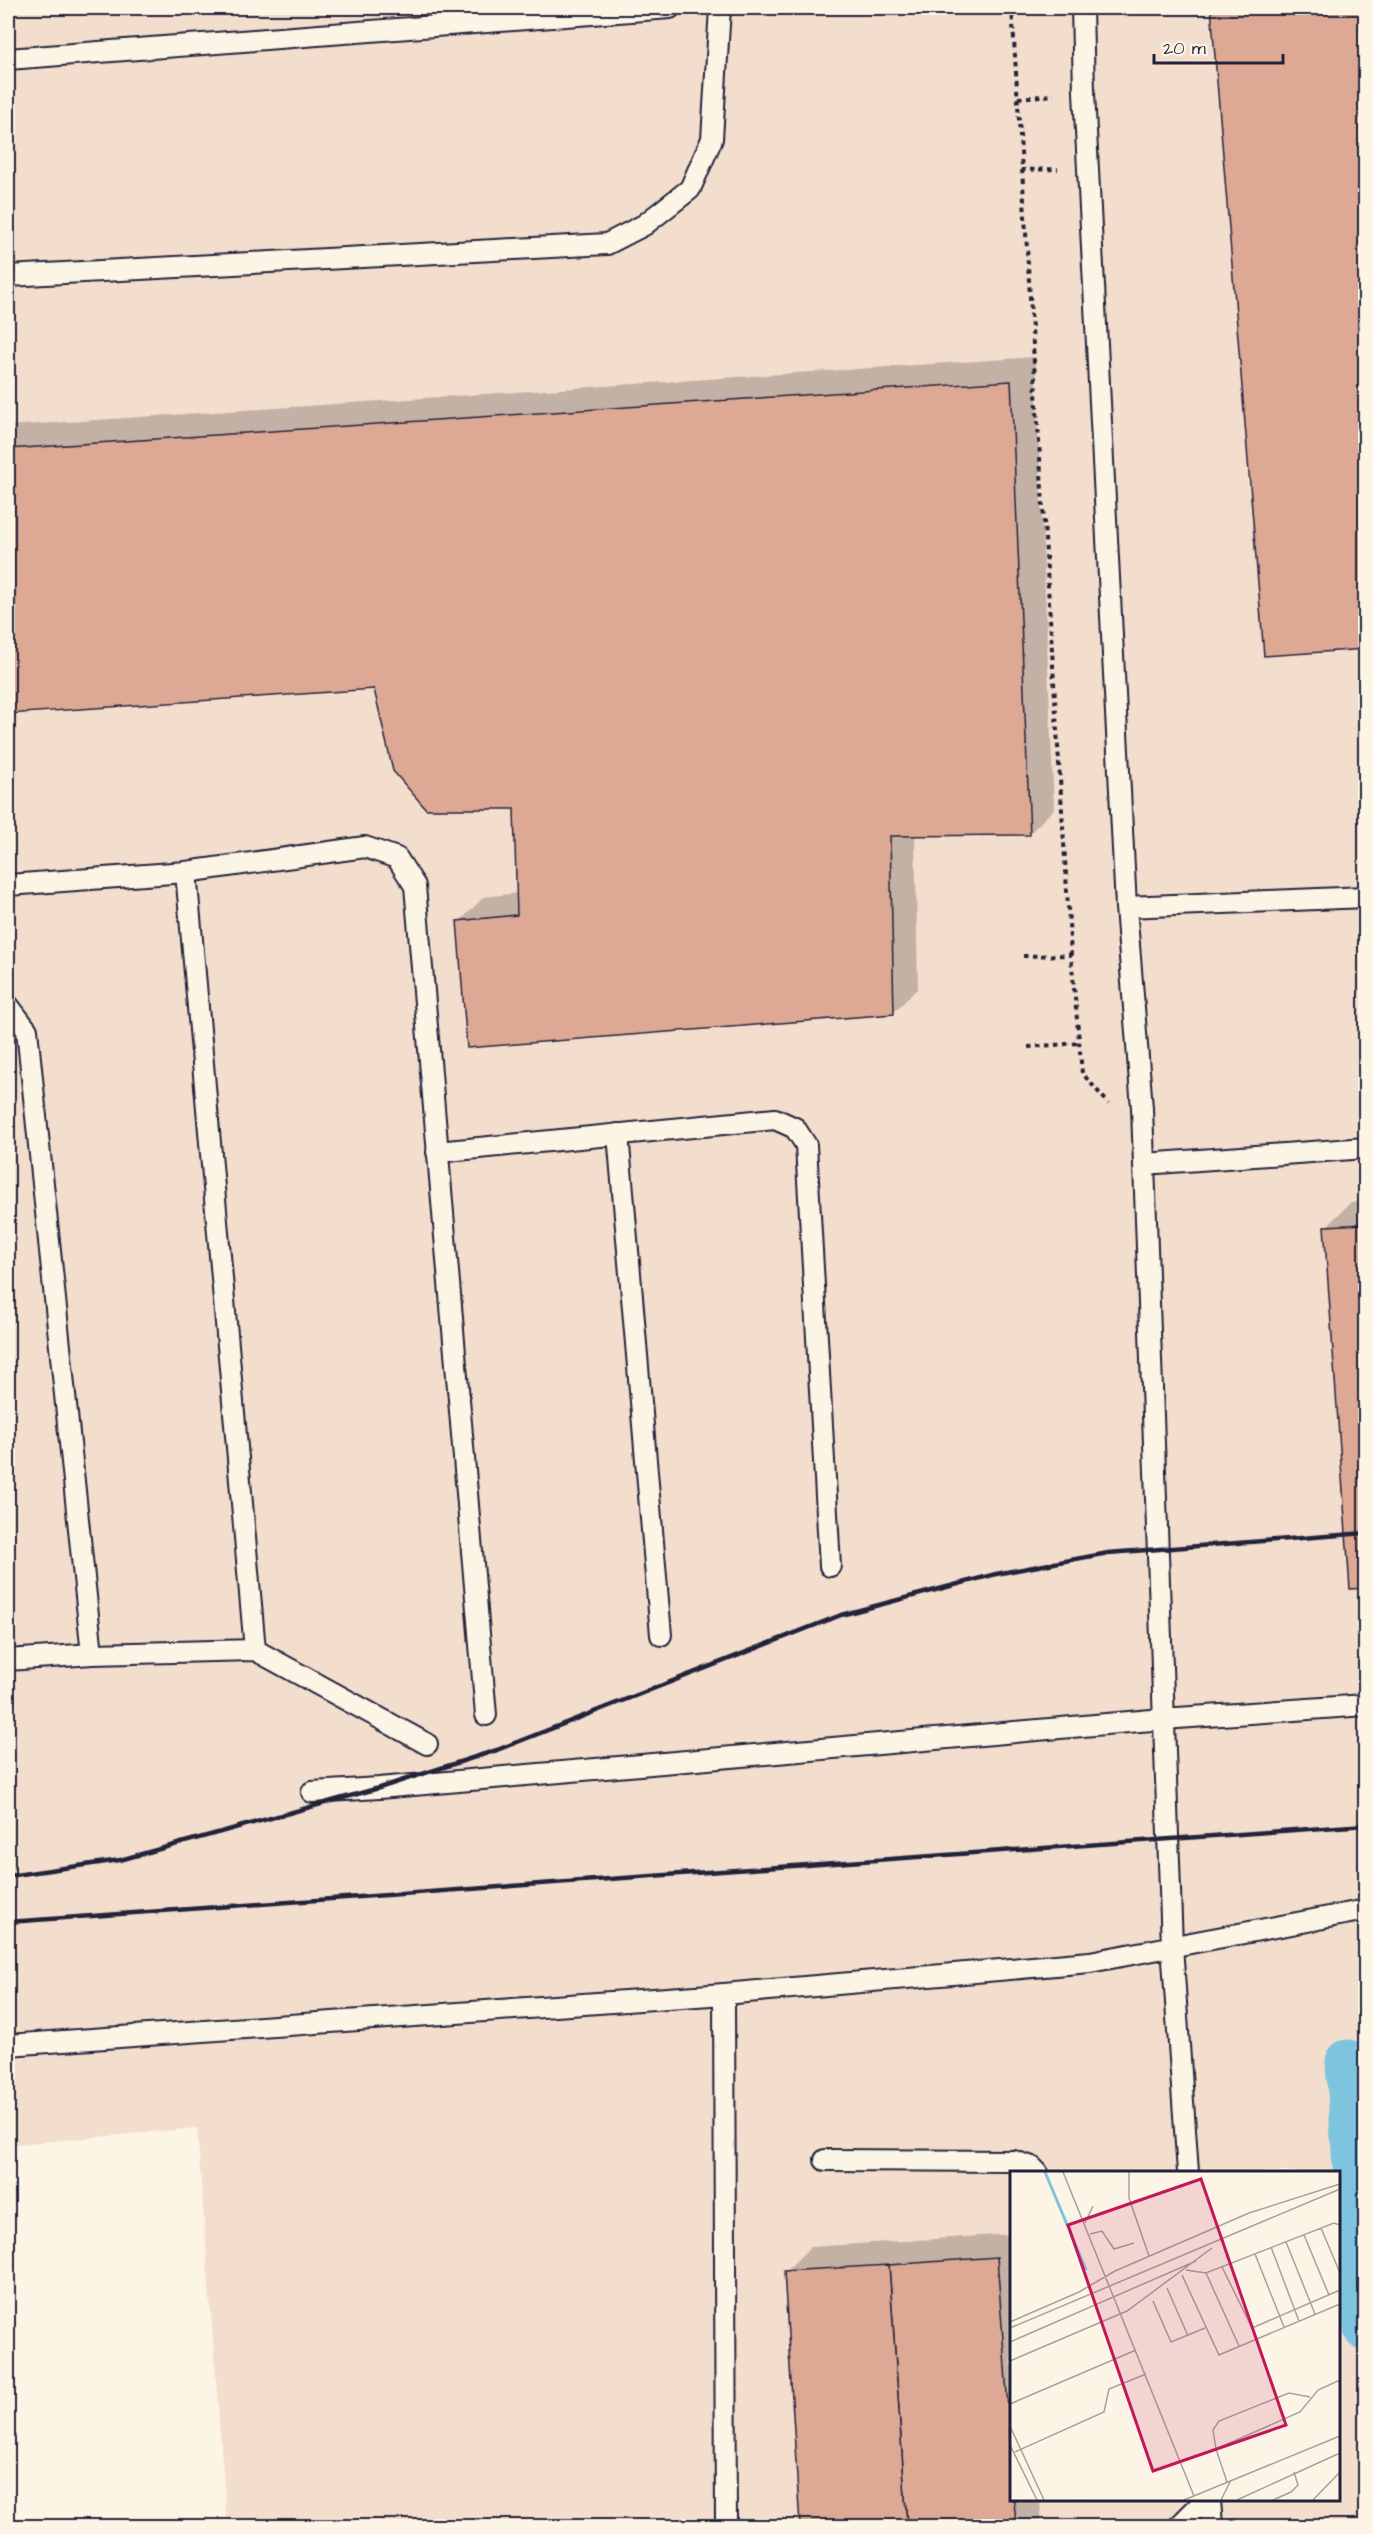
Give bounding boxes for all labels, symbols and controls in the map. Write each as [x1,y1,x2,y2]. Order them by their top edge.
scale bar [1154,27,1283,65]
text: 20 m [1163,36,1206,61]
inset map [1010,2171,1340,2501]

